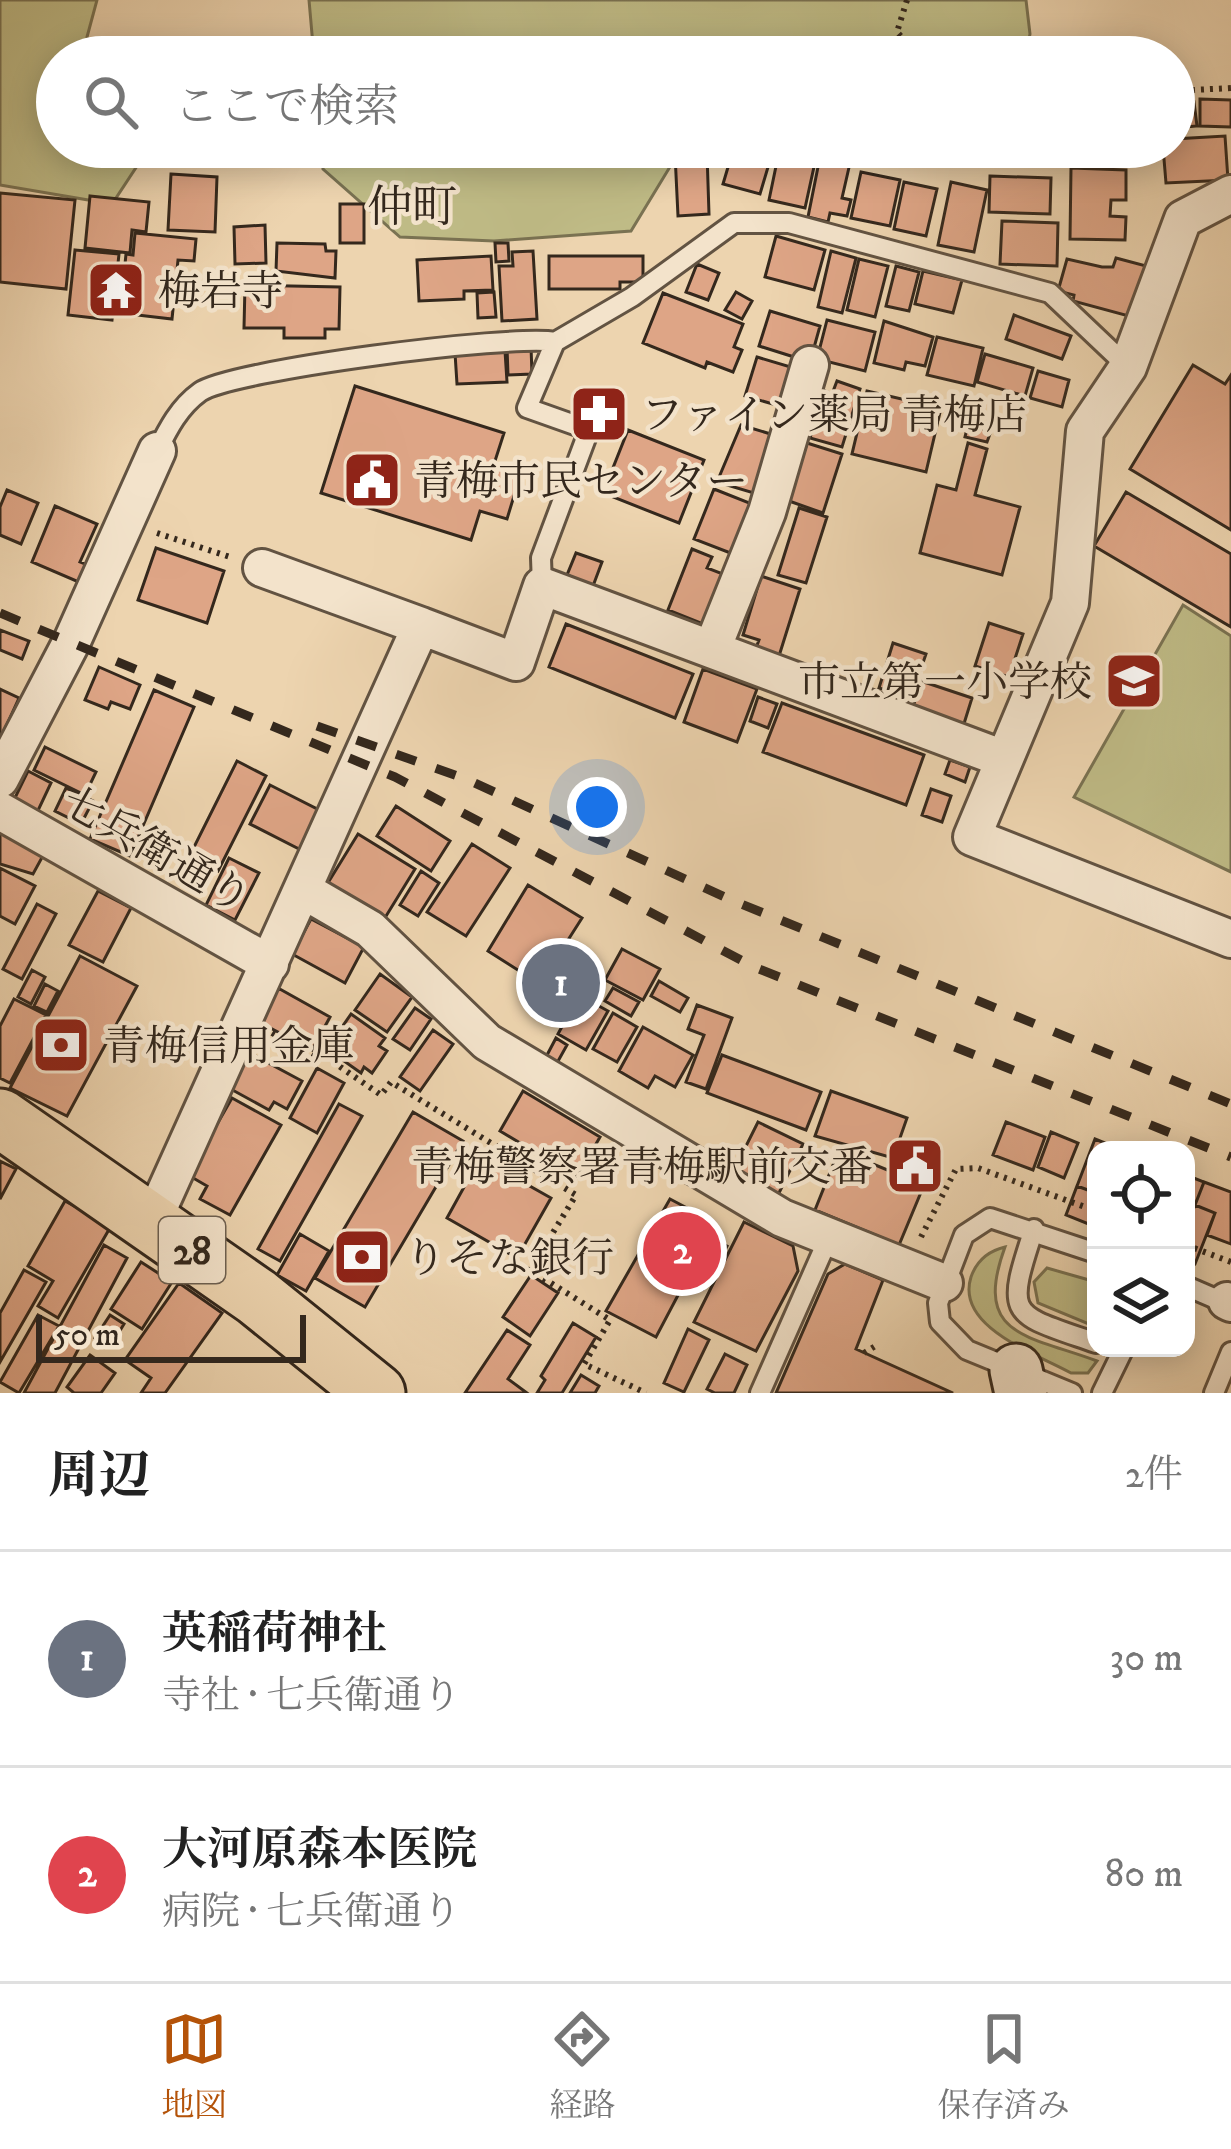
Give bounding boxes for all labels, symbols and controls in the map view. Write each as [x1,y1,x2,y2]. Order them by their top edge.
search box [36,36,1195,168]
icon: search [78,69,144,135]
text: ここで検索 [174,80,399,136]
district label: 仲町 [367,181,457,237]
temple icon: 梅岩寺 [85,259,147,321]
place label: 梅岩寺 [158,267,284,319]
pharmacy icon: ファイン薬局 青梅店 [568,383,630,445]
place label: ファイン薬局 青梅店 [641,391,1027,443]
public building icon: 青梅市民センター [341,449,403,511]
place label: 青梅市民センター [414,457,748,509]
school or university icon: 市立第一小学校 [1103,650,1165,712]
place label: 市立第一小学校 [798,658,1092,710]
street label: 七兵衛通り [52,777,259,927]
your location [567,777,627,837]
pin: 1 [522,938,600,1028]
bank icon: 青梅信用金庫 [30,1014,92,1076]
place label: 青梅信用金庫 [103,1022,355,1074]
public building icon: 青梅警察署青梅駅前交番 [884,1135,946,1197]
map controls [1087,1141,1195,1357]
button: locate [1087,1141,1195,1249]
place label: 青梅警察署青梅駅前交番 [411,1143,873,1195]
pin: 2 [643,1206,721,1296]
road number: 28 [159,1217,225,1283]
bank icon: りそな銀行 [331,1226,393,1288]
place label: りそな銀行 [404,1234,614,1286]
button: layers [1087,1249,1195,1357]
scale bar [36,1309,306,1362]
text: 50 m [54,1315,120,1356]
text: 周辺 [48,1445,150,1509]
text: 2件 [1125,1451,1183,1500]
text: 英稲荷神社 [162,1607,387,1663]
text: 1 [80,1634,94,1683]
text: 30 m [1110,1634,1183,1683]
text: 寺社 · 七兵衛通り [162,1672,461,1721]
text: 大河原森本医院 [162,1823,477,1879]
text: 2 [77,1850,97,1899]
text: 80 m [1105,1850,1183,1899]
text: 病院 · 七兵衛通り [162,1888,461,1937]
tab: 地図 [161,2006,227,2127]
tab: 経路 [549,2006,615,2127]
tab: 保存済み [938,2006,1070,2127]

